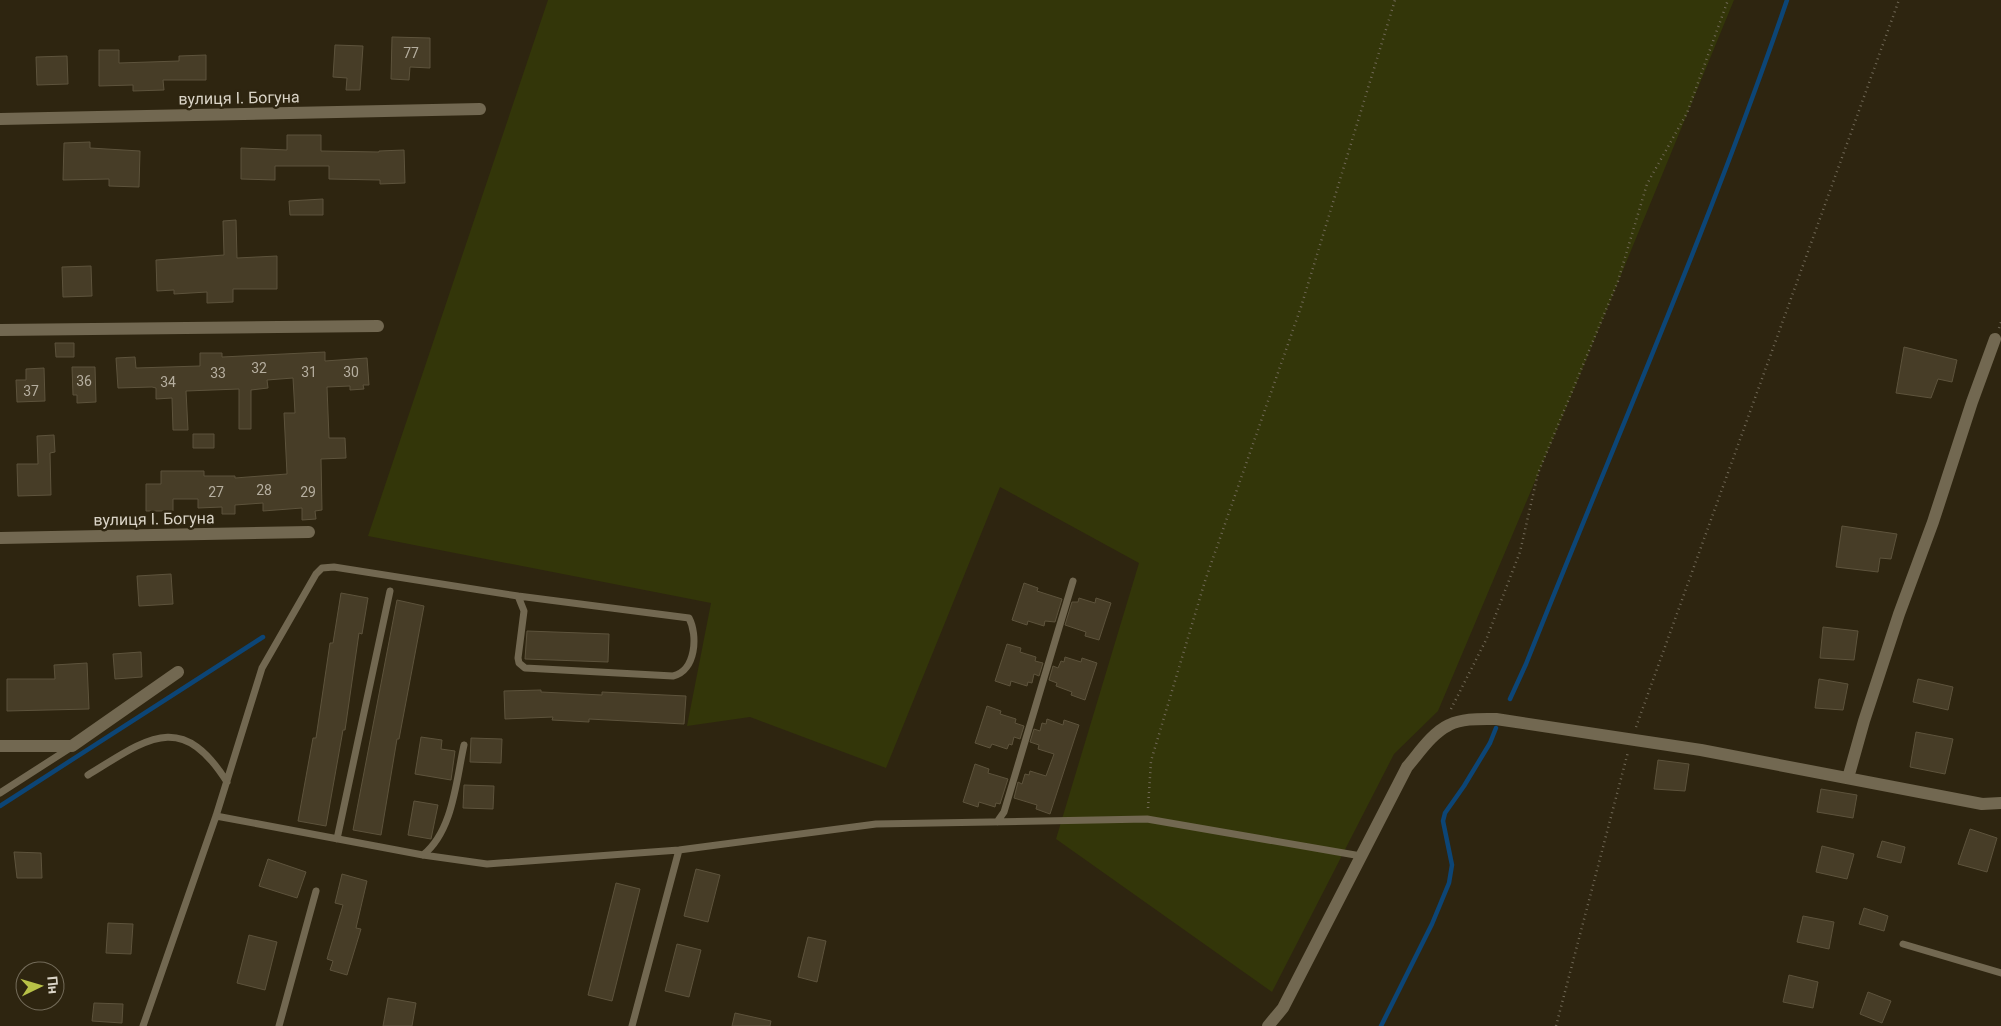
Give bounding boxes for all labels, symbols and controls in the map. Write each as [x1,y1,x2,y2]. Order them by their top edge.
house number: 77 [403,45,419,61]
street label: вулиця І. Богуна [178,87,300,109]
house number: 32 [251,360,267,376]
house number: 31 [301,364,317,380]
house number: 30 [343,364,359,380]
house number: 33 [210,365,226,381]
house number: 36 [76,373,92,389]
house number: 34 [160,374,176,390]
house number: 37 [23,383,39,399]
house number: 28 [256,482,272,498]
house number: 27 [208,484,224,500]
house number: 29 [300,484,316,500]
street label: вулиця І. Богуна [93,508,215,530]
north arrow [15,961,65,1011]
text: Пн [44,975,62,995]

